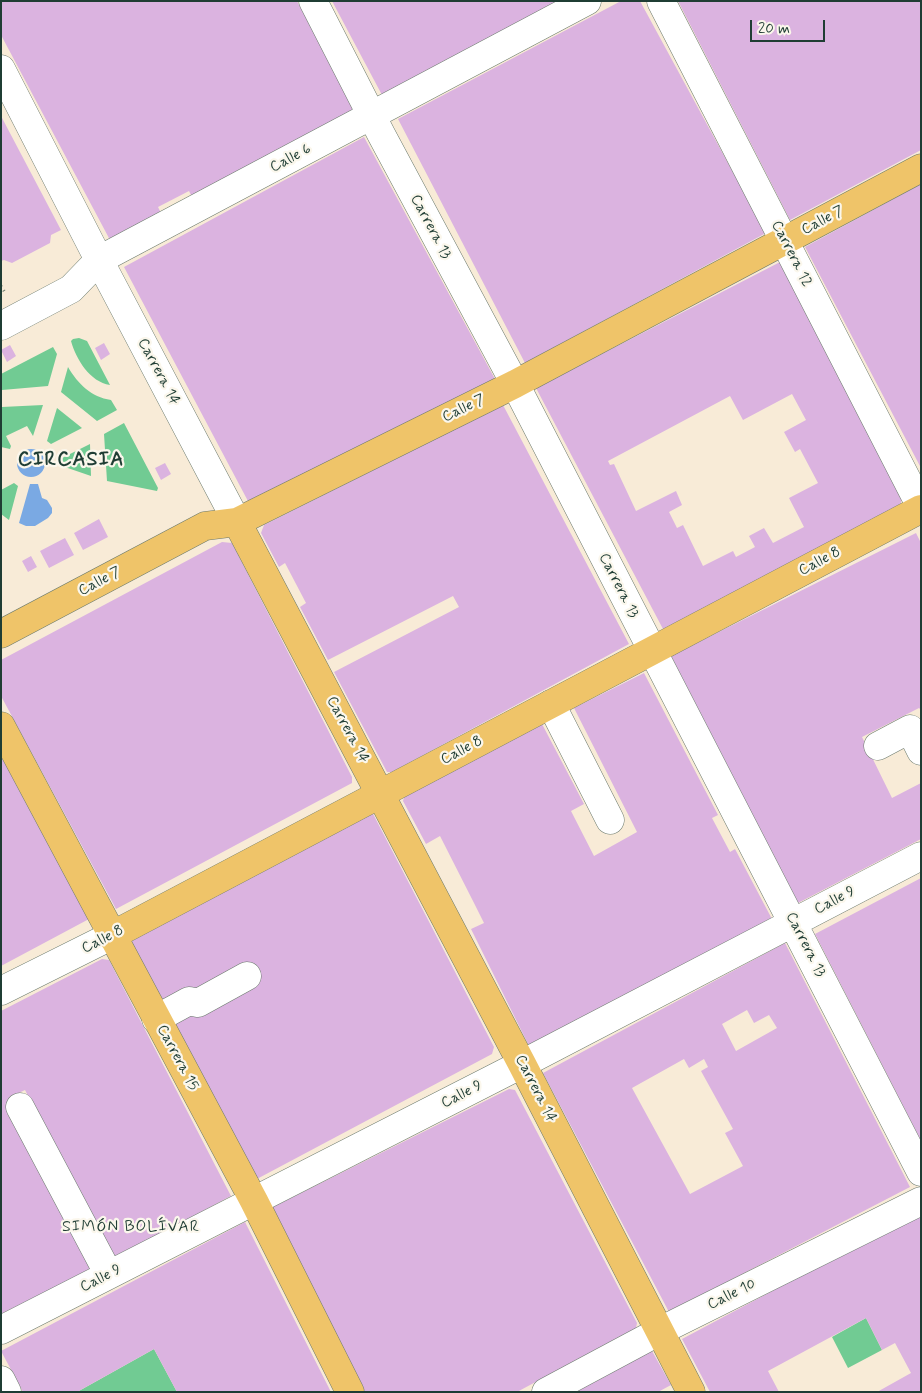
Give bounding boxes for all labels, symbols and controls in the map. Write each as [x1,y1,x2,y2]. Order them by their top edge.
scale bar [752,10,827,42]
text: 20 m [758,19,790,39]
street label: Calle 6 [267,141,315,177]
street label: Carrera 13 [406,192,454,262]
street label: Calle 7 [799,202,847,240]
street label: Carrera 12 [767,218,815,290]
street label: Carrera 14 [133,336,183,408]
street label: Calle 7 [440,391,488,427]
district label: CIRCASIA [20,449,122,473]
street label: Calle 8 [796,544,844,580]
street label: Carrera 13 [594,551,642,621]
street label: Calle 7 [76,563,124,601]
street label: Carrera 14 [322,694,372,766]
street label: Calle 8 [438,733,486,769]
street label: Calle 9 [811,883,859,919]
street label: Carrera 13 [781,910,829,980]
street label: Calle 8 [79,922,127,958]
street label: Carrera 15 [152,1022,202,1094]
street label: Carrera 14 [510,1052,560,1126]
street label: Calle 9 [438,1077,486,1113]
district label: SIMÓN BOLÍVAR [61,1218,201,1238]
street label: Calle 9 [77,1261,125,1297]
street label: Calle 10 [705,1276,759,1314]

